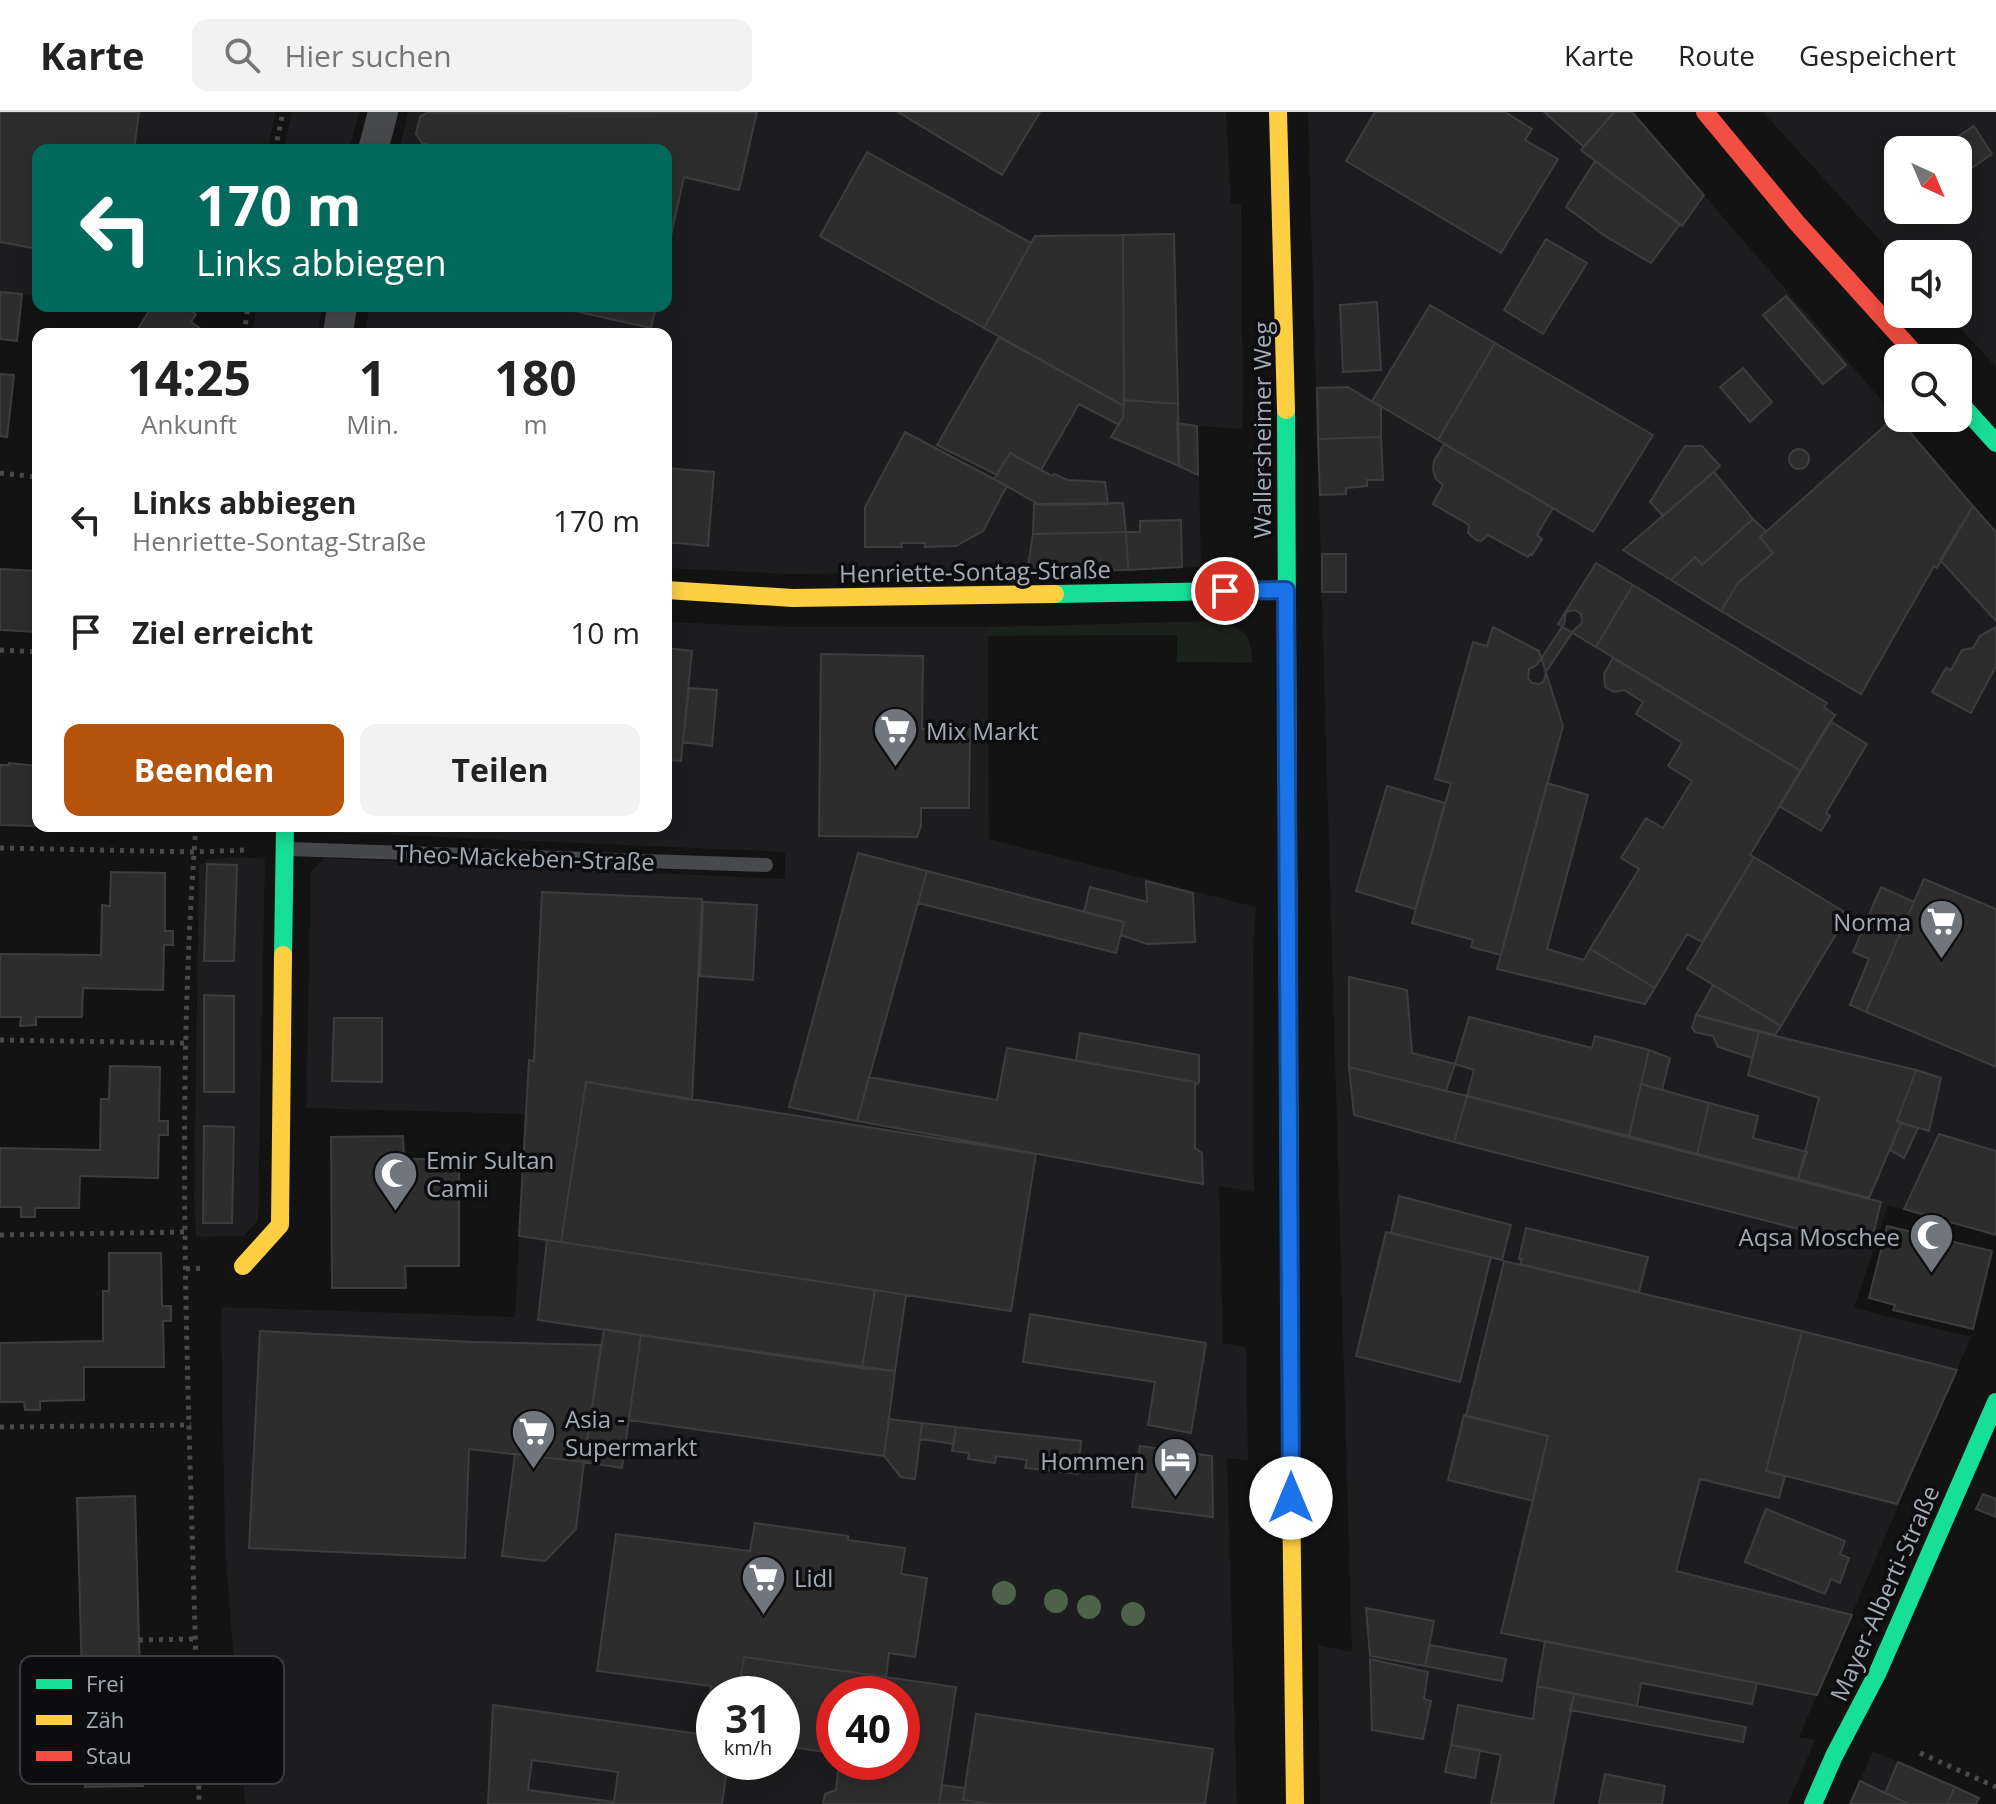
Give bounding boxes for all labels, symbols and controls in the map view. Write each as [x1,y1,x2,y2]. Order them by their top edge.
search box [192,19,752,91]
text: Karte [40,29,144,81]
icon: search [220,33,264,77]
text: Hier suchen [284,35,452,76]
text: Karte [1564,36,1634,74]
text: Route [1678,36,1755,74]
text: Gespeichert [1799,36,1956,74]
north arrow [1884,136,1972,224]
map controls [1884,136,1972,432]
text: 170 m [196,166,362,242]
icon: left [64,176,168,280]
text: Links abbiegen [196,238,447,287]
button: sound [1884,240,1972,328]
street label: Wallersheimer Weg [1245,322,1278,539]
button: search [1884,344,1972,432]
text: 14:25 [127,345,251,410]
text: 1 [359,345,386,410]
text: 180 [494,345,577,410]
text: Ankunft [141,406,237,442]
text: Min. [346,406,399,442]
text: m [523,406,547,442]
text: Links abbiegen [132,482,357,523]
icon: left [64,498,108,542]
text: 170 m [553,500,640,541]
text: Henriette-Sontag-Straße [132,523,426,559]
street label: Henriette-Sontag-Straße [839,552,1111,590]
pin [1191,557,1259,625]
icon: arrive [1203,569,1247,613]
icon: arrive [64,610,108,654]
text: Ziel erreicht [132,612,313,653]
text: 10 m [570,612,640,653]
supermarket icon: Mix Markt [871,706,919,769]
place label: Mix Markt [926,714,1038,747]
button: Beenden [64,724,344,816]
button: Teilen [360,724,640,816]
street label: Theo-Mackeben-Straße [395,836,655,878]
supermarket icon: Norma [1918,897,1966,960]
place label: Norma [1833,905,1911,938]
place label: Emir Sultan Camii [426,1143,554,1204]
mosque icon: Emir Sultan Camii [371,1149,419,1212]
mosque icon: Aqsa Moschee [1907,1212,1955,1275]
place label: Aqsa Moschee [1739,1220,1900,1253]
place label: Asia - Supermarkt [565,1402,697,1463]
supermarket icon: Asia - Supermarkt [510,1408,558,1471]
hotel icon: Hommen [1152,1436,1200,1499]
place label: Hommen [1040,1444,1145,1477]
position arrow [1249,1456,1333,1540]
street label: Mayer-Alberti-Straße [1822,1480,1946,1706]
supermarket icon: Lidl [739,1553,787,1616]
place label: Lidl [794,1561,833,1594]
legend [20,1656,284,1784]
text: Frei [86,1668,124,1698]
speed limit sign: 40 [816,1676,920,1780]
text: 31 [725,1690,771,1745]
text: Zäh [86,1704,124,1734]
text: km/h [724,1734,772,1761]
text: Stau [86,1740,132,1770]

